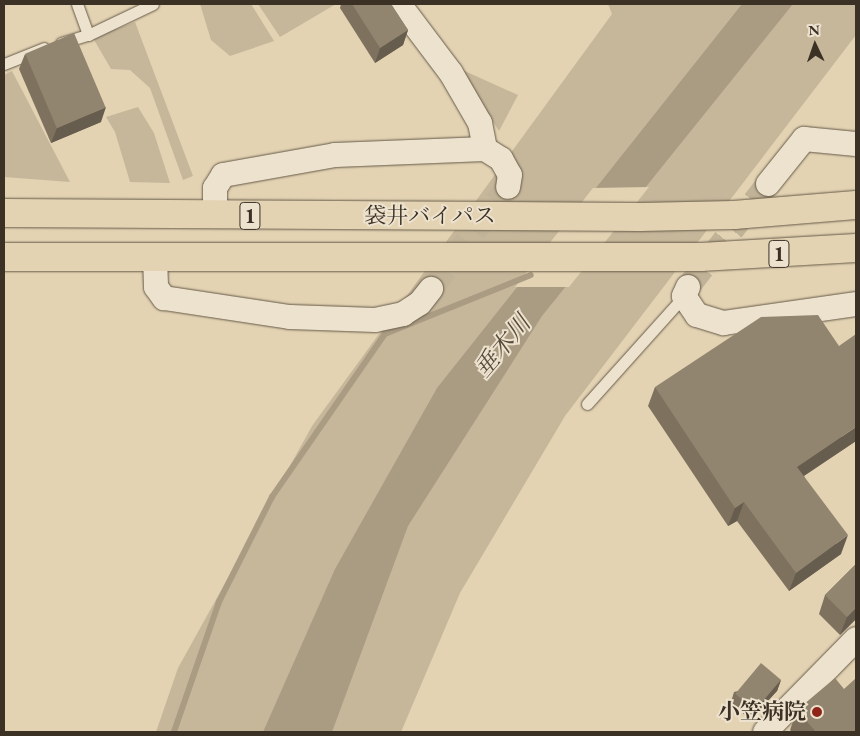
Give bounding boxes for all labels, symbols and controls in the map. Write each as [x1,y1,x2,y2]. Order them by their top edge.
north arrow [790,20,840,70]
text: N [808,21,820,39]
road number: 1 [239,198,261,235]
street label: 袋井バイパス [364,203,496,229]
road number: 1 [768,235,790,272]
water label: 垂木川 [468,309,536,383]
place label: 小笠病院 [718,699,806,725]
marker: 小笠病院 [810,705,824,719]

